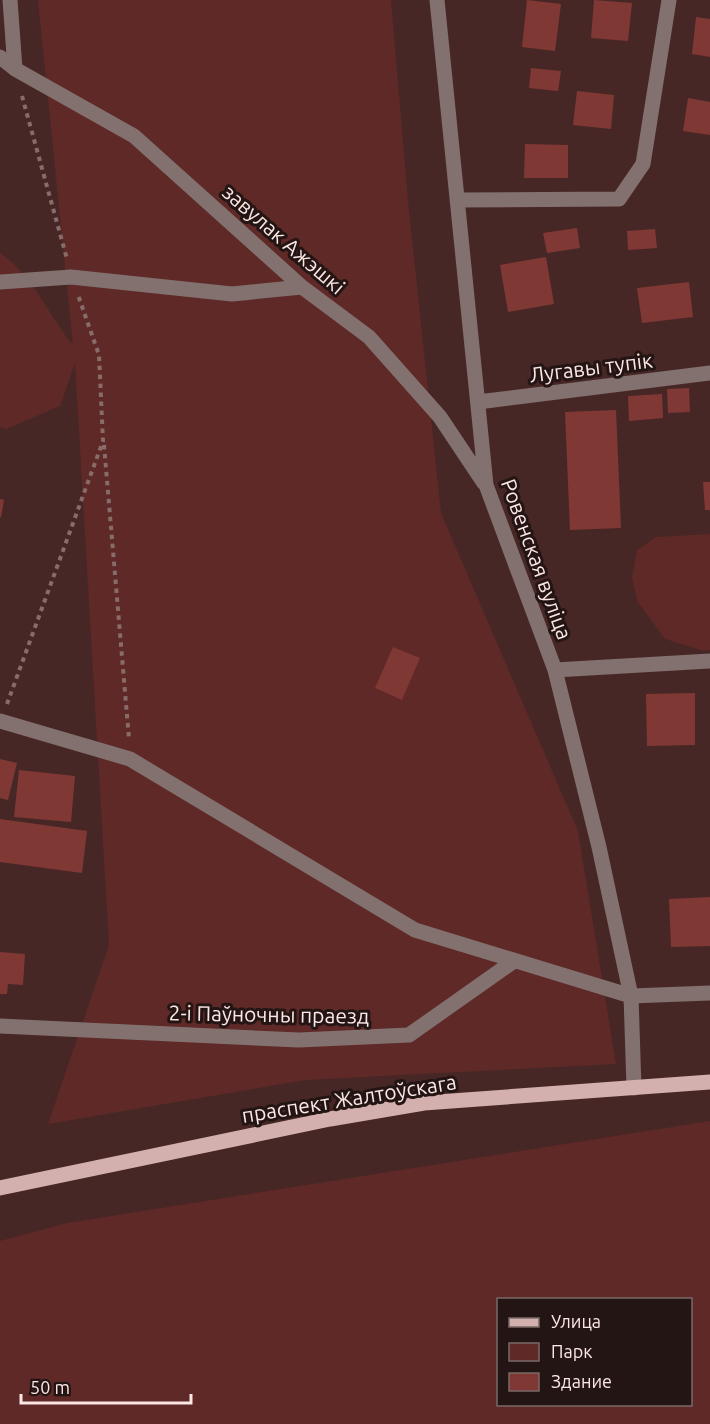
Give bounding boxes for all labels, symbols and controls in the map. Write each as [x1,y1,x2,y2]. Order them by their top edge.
street label: завулак Ажэшкі [218,179,350,299]
street label: Лугавы тупік [528,348,654,386]
street label: Ровенская вуліца [497,475,577,643]
street label: 2-і Паўночны праезд [169,1000,369,1028]
street label: праспект Жалтоўскага [240,1069,458,1127]
legend [497,1298,692,1406]
text: Улица [551,1311,601,1331]
text: Парк [551,1341,592,1361]
scale bar [21,1367,190,1405]
text: Здание [551,1371,612,1391]
text: 50 m [30,1377,70,1397]

